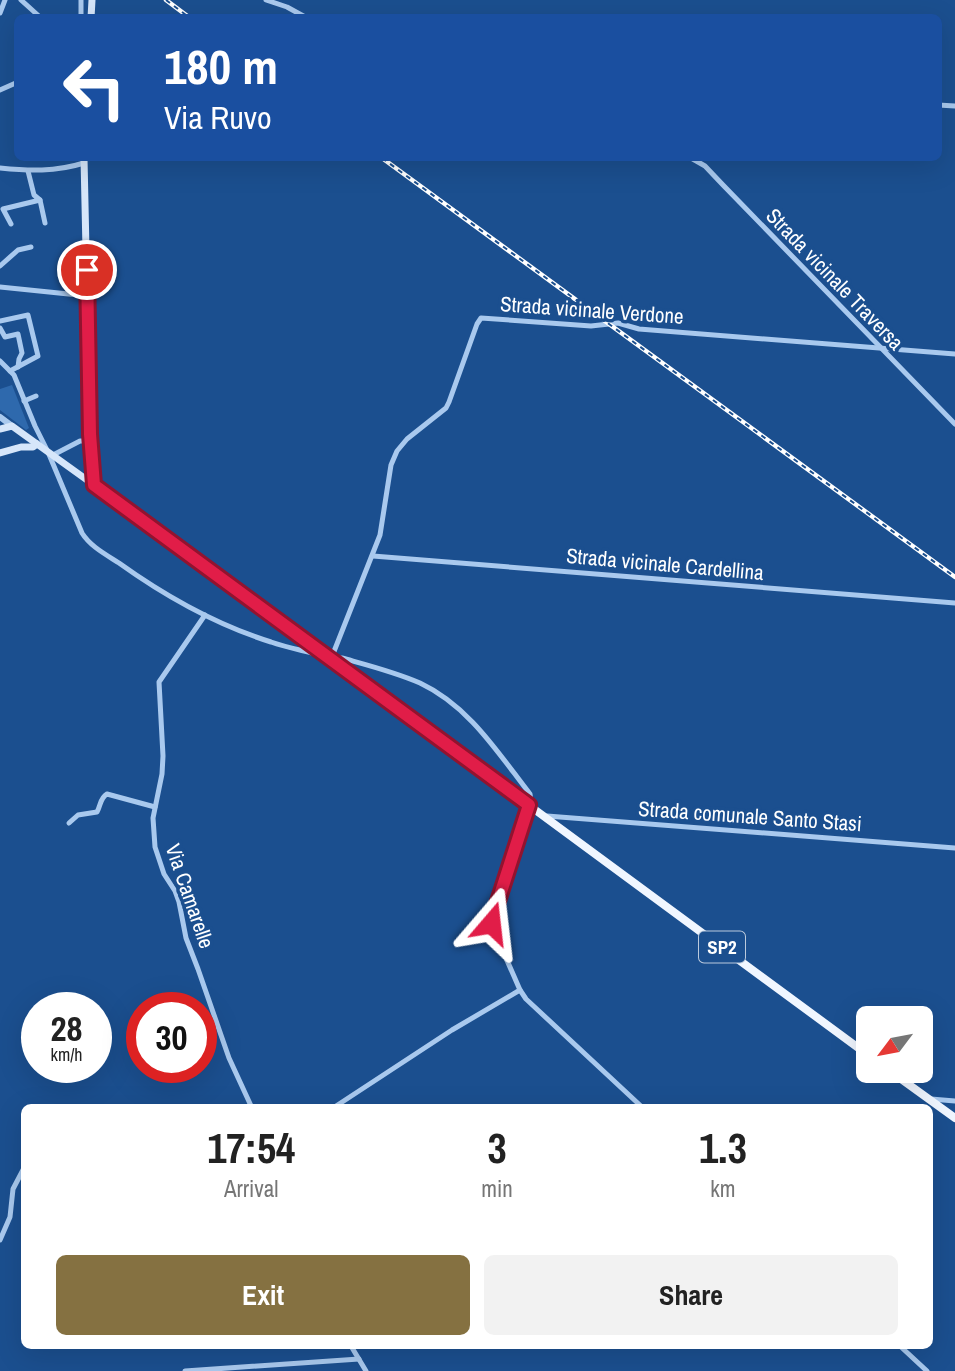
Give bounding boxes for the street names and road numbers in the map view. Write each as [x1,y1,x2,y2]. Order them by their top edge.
street label: Strada vicinale Traversa [760,202,911,357]
street label: Strada vicinale Verdone [499,289,685,331]
street label: Strada vicinale Cardellina [565,541,765,587]
street label: Strada comunale Santo Stasi [637,794,863,838]
street label: Via Camarelle [159,840,221,952]
road number: SP2 [699,931,745,962]

